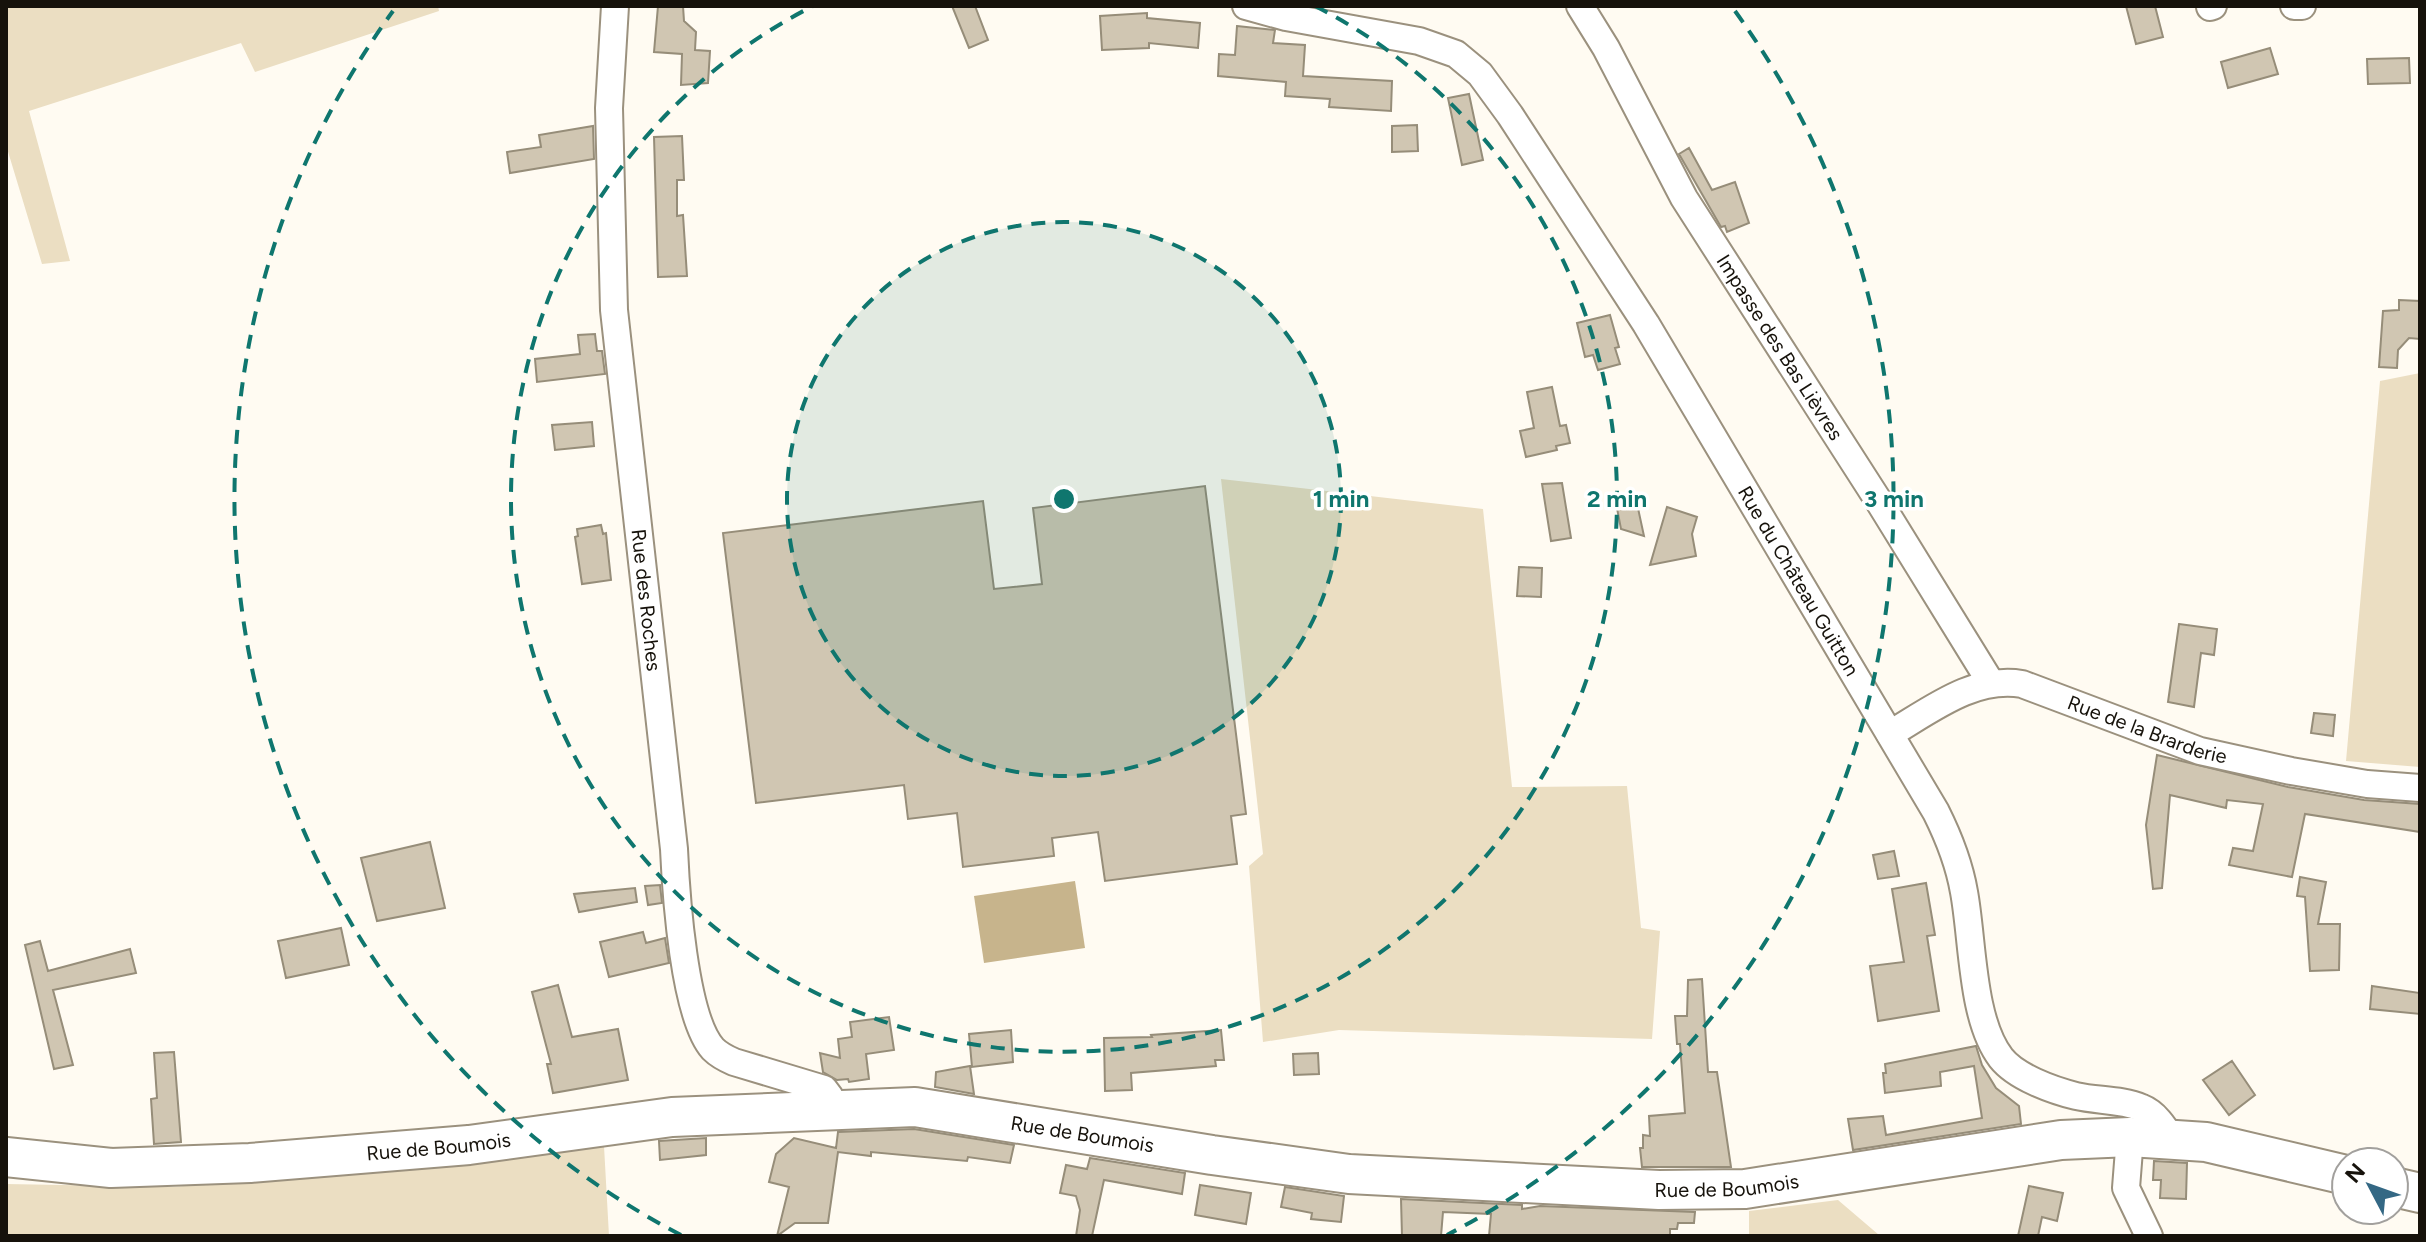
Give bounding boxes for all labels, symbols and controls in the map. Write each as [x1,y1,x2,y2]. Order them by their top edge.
street label: Impasse des Bas Lièvres [1712,250,1848,445]
street label: Rue du Château Guitton [1733,481,1864,680]
text: 1 min [1313,484,1369,513]
text: 2 min [1587,484,1647,513]
text: 3 min [1864,484,1924,513]
centre of rings [1050,485,1078,513]
street label: Rue des Roches [626,528,666,672]
street label: Rue de la Brarderie [2064,690,2229,769]
street label: Rue de Boumois [1009,1111,1156,1157]
street label: Rue de Boumois [366,1127,512,1165]
north arrow [2330,1146,2410,1226]
text: N [2340,1158,2371,1188]
street label: Rue de Boumois [1654,1169,1800,1202]

